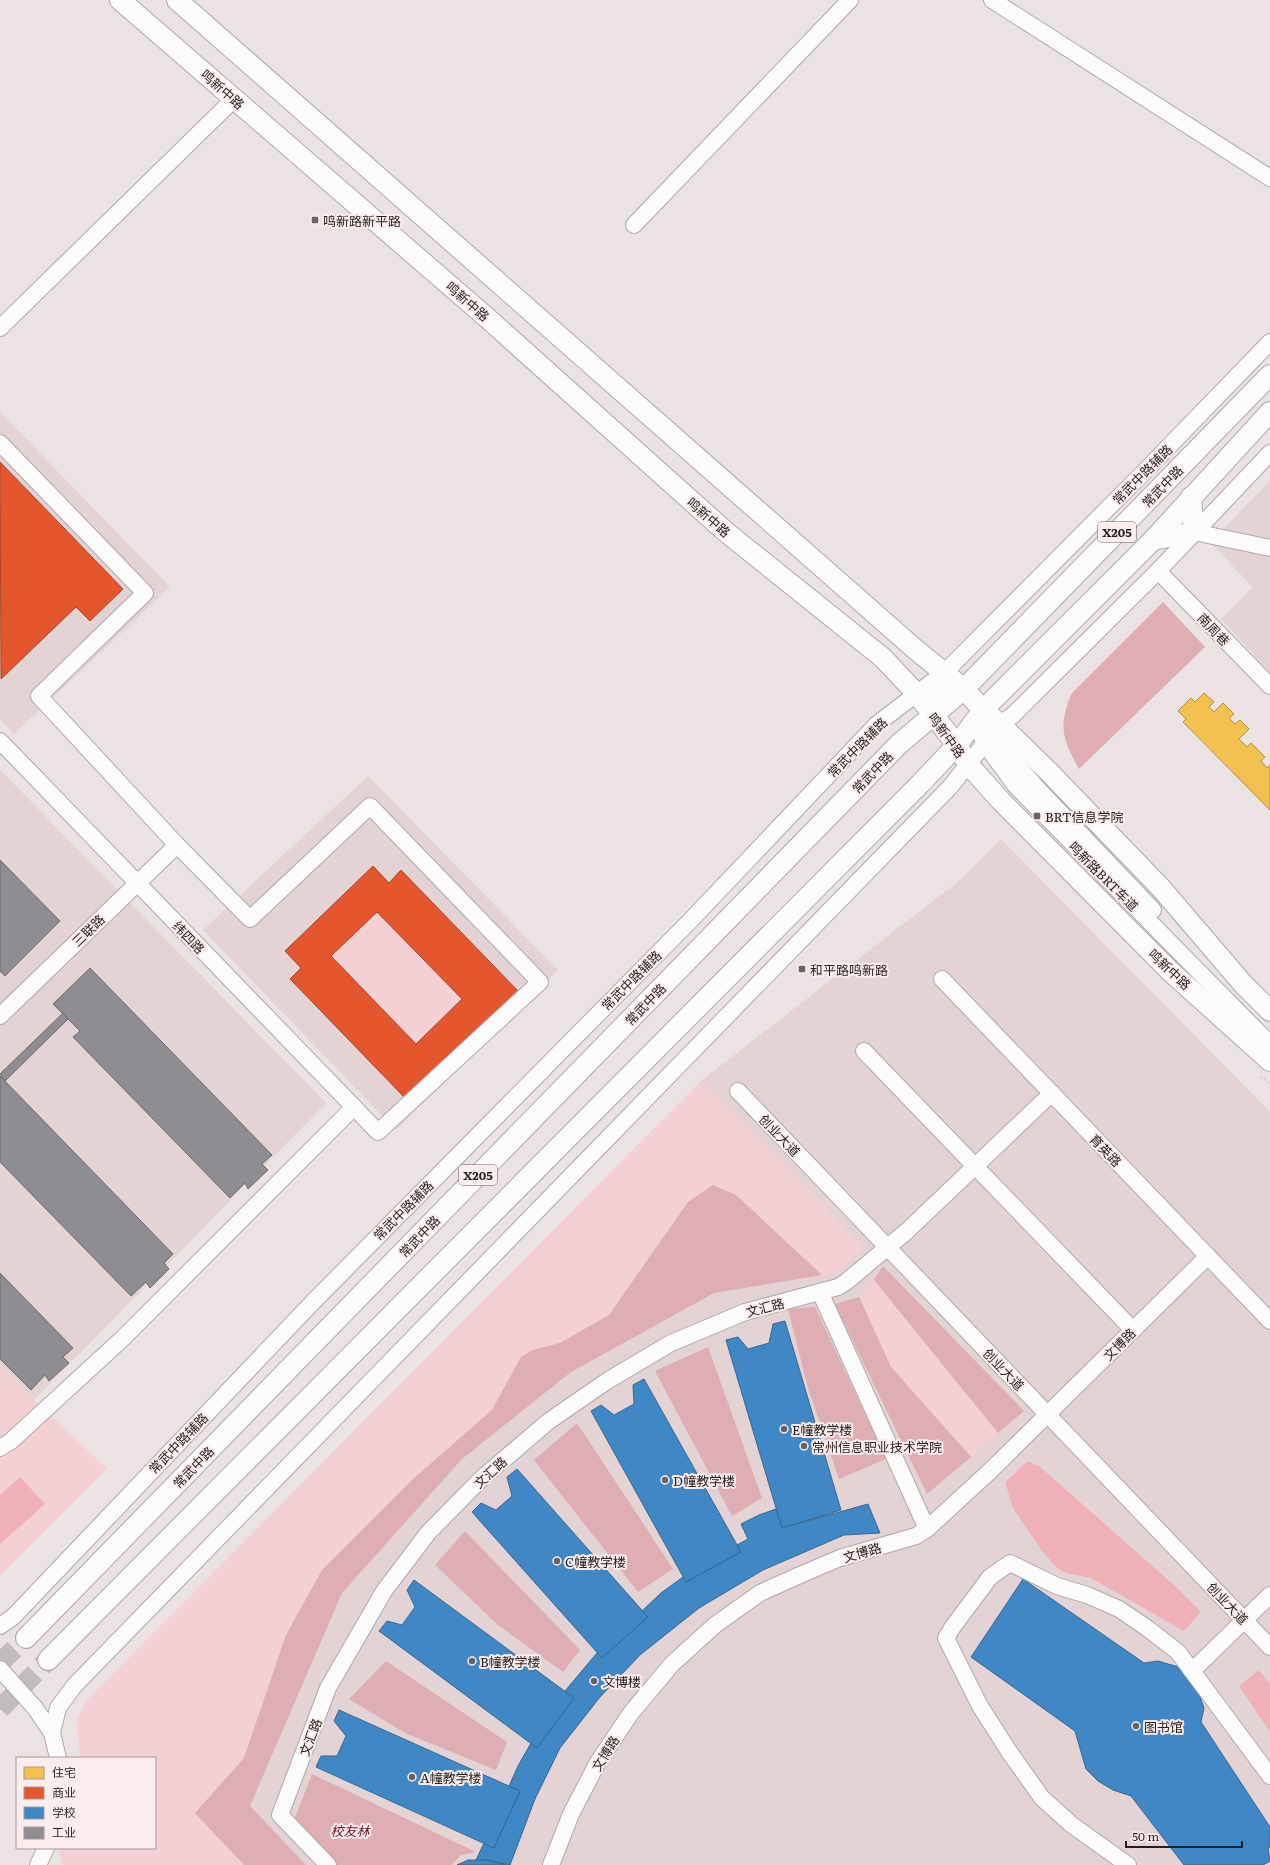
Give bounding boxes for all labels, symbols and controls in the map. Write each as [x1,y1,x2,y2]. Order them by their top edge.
street label: 鸣新中路 [197,65,249,113]
place label: 鸣新路新平路 [323,211,401,230]
marker: 鸣新路新平路 [310,215,320,225]
street label: 鸣新中路 [442,277,494,325]
street label: 常武中路辅路 [1109,441,1175,507]
street label: 常武中路 [1138,462,1186,510]
street label: 鸣新中路 [683,493,735,541]
road number: X205 [1098,522,1136,542]
street label: 南周巷 [1194,608,1234,650]
street label: 鸣新中路 [924,708,970,762]
street label: 常武中路辅路 [824,714,890,780]
street label: 常武中路 [848,748,896,796]
place label: BRT信息学院 [1045,807,1124,826]
marker: BRT信息学院 [1032,811,1042,821]
street label: 鸣新路BRT车道 [1065,837,1143,915]
street label: 三联路 [67,910,109,950]
street label: 纬四路 [169,916,209,958]
street label: 鸣新中路 [1145,944,1195,994]
street label: 常武中路辅路 [598,947,664,1013]
place label: 和平路鸣新路 [810,960,888,979]
marker: 和平路鸣新路 [797,964,807,974]
street label: 常武中路 [621,980,669,1028]
street label: 创业大道 [755,1110,805,1160]
street label: 育英路 [1086,1129,1126,1171]
road number: X205 [459,1165,497,1185]
street label: 常武中路辅路 [370,1177,436,1243]
street label: 常武中路 [395,1212,443,1260]
street label: 文汇路 [744,1293,786,1321]
street label: 文博路 [1098,1323,1140,1365]
street label: 创业大道 [979,1344,1029,1394]
street label: 常武中路辅路 [145,1410,211,1476]
place label: E幢教学楼 [792,1420,852,1439]
marker: E幢教学楼 [779,1424,789,1434]
place label: 常州信息职业技术学院 [812,1437,942,1456]
marker: 常州信息职业技术学院 [799,1441,809,1451]
street label: 常武中路 [169,1443,217,1491]
street label: 文汇路 [469,1452,511,1492]
place label: D幢教学楼 [673,1471,735,1490]
marker: D幢教学楼 [660,1475,670,1485]
street label: 文博路 [841,1537,883,1567]
place label: C幢教学楼 [565,1552,626,1571]
marker: C幢教学楼 [552,1556,562,1566]
street label: 创业大道 [1203,1578,1253,1628]
place label: B幢教学楼 [480,1652,541,1671]
marker: B幢教学楼 [467,1656,477,1666]
place label: 文博楼 [602,1672,641,1691]
marker: 文博楼 [589,1676,599,1686]
street label: 文汇路 [294,1715,326,1759]
place label: 图书馆 [1144,1717,1183,1736]
marker: 图书馆 [1131,1721,1141,1731]
street label: 文博路 [587,1731,623,1775]
legend [16,1757,156,1849]
text: 住宅 [52,1763,76,1781]
place label: A幢教学楼 [420,1768,482,1787]
marker: A幢教学楼 [407,1772,417,1782]
text: 商业 [52,1783,76,1801]
text: 学校 [52,1803,76,1821]
park label: 校友林 [330,1821,371,1840]
text: 工业 [52,1823,76,1841]
scale bar [1126,1823,1242,1849]
text: 50 m [1132,1827,1159,1845]

